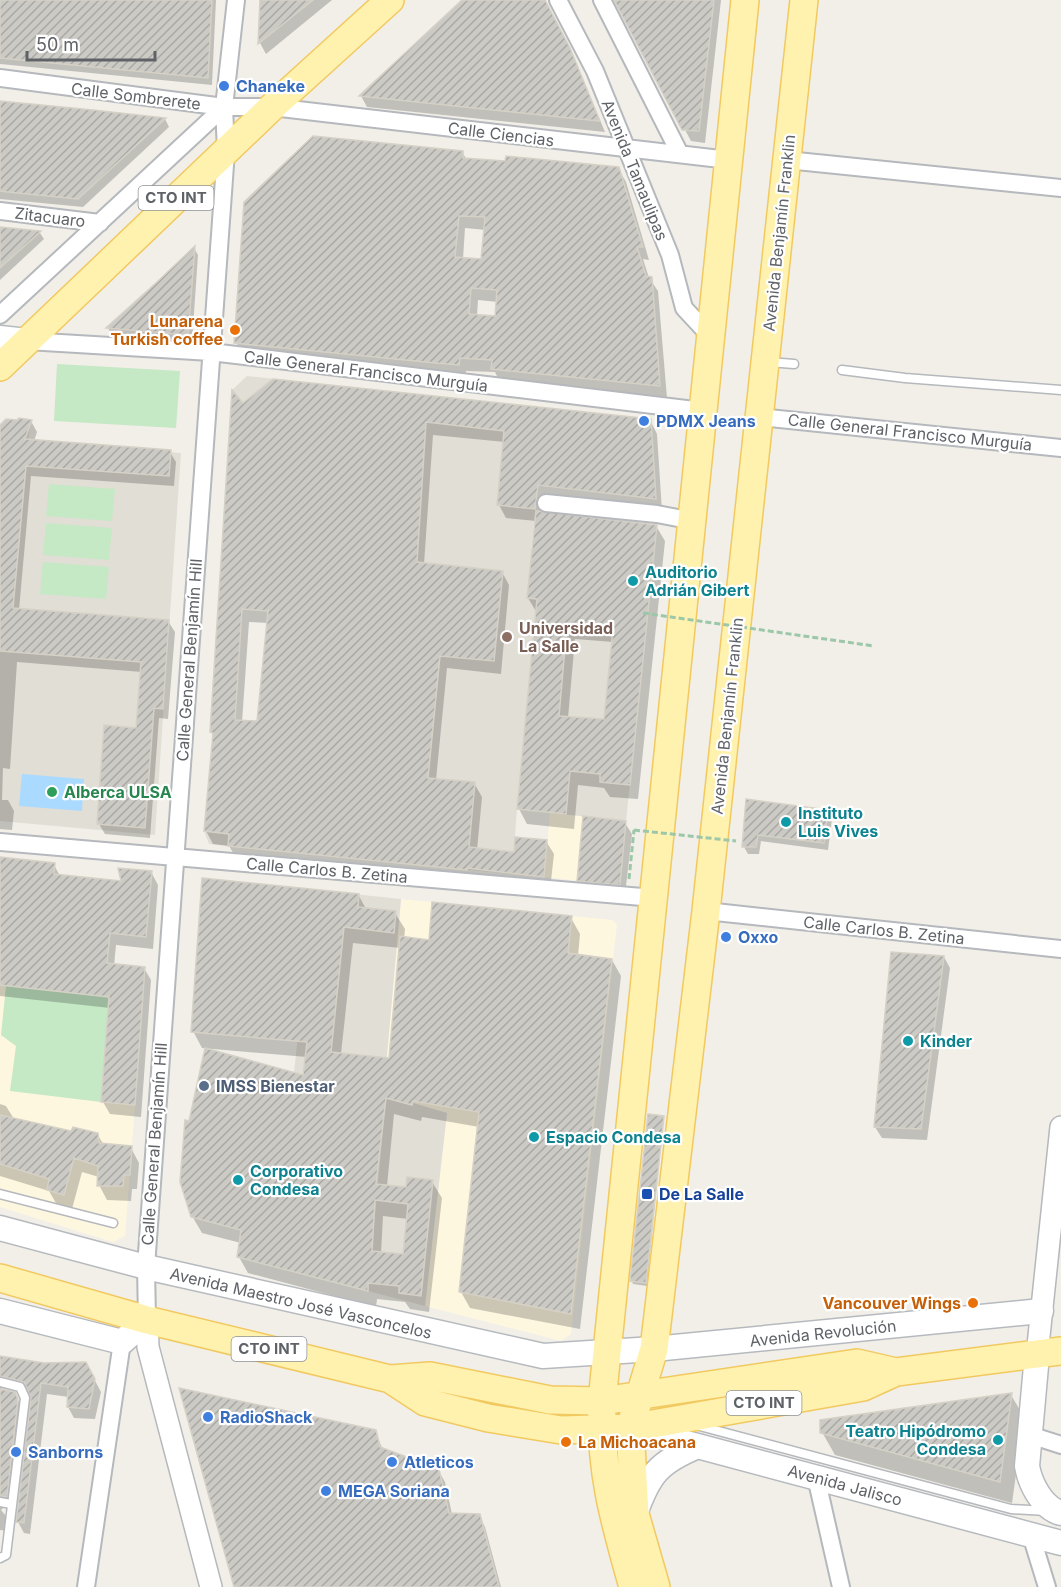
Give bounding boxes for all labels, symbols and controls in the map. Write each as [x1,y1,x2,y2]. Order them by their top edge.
scale bar [27,24,154,62]
text: 50 m [36,34,79,55]
place label: Chaneke [236,76,305,96]
street label: Calle Sombrerete [70,78,202,114]
marker: Chaneke [217,79,231,93]
street label: Avenida Tamaulipas [598,97,672,243]
street label: Calle Ciencias [447,118,555,150]
street label: Avenida Benjamín Franklin [759,134,799,332]
road number: CTO INT [138,186,213,210]
street label: Zitacuaro [13,203,87,231]
place label: Lunarena Turkish coffee [110,311,223,349]
marker: Lunarena Turkish coffee [228,323,242,337]
street label: Calle General Francisco Murguía [243,346,489,396]
street label: Calle General Francisco Murguía [787,409,1033,455]
place label: PDMX Jeans [656,411,756,431]
marker: PDMX Jeans [637,414,651,428]
street label: Calle General Benjamín Hill [172,558,206,762]
place label: Auditorio Adrián Gibert [645,562,749,600]
marker: Auditorio Adrián Gibert [626,574,640,588]
street label: Avenida Benjamín Franklin [707,617,747,815]
place label: Universidad La Salle [519,618,613,656]
marker: Universidad La Salle [500,630,514,644]
place label: Alberca ULSA [64,782,172,802]
marker: Alberca ULSA [45,785,59,799]
place label: Instituto Luis Vives [798,803,878,841]
marker: Instituto Luis Vives [779,815,793,829]
street label: Calle Carlos B. Zetina [245,853,409,887]
street label: Calle Carlos B. Zetina [802,912,966,948]
place label: Oxxo [738,927,779,947]
marker: Oxxo [719,930,733,944]
place label: Kinder [920,1031,973,1051]
marker: Kinder [901,1034,915,1048]
street label: Calle General Benjamín Hill [137,1042,171,1246]
place label: IMSS Bienestar [216,1076,335,1096]
marker: IMSS Bienestar [197,1079,211,1093]
place label: Espacio Condesa [546,1127,681,1147]
marker: Espacio Condesa [527,1130,541,1144]
place label: Corporativo Condesa [250,1161,343,1199]
marker: Corporativo Condesa [231,1173,245,1187]
place label: De La Salle [659,1184,744,1204]
marker: De La Salle [640,1187,654,1201]
street label: Avenida Maestro José Vasconcelos [168,1263,434,1343]
place label: Vancouver Wings [822,1293,961,1313]
marker: Vancouver Wings [966,1296,980,1310]
street label: Avenida Revolución [749,1315,897,1351]
road number: CTO INT [232,1337,306,1361]
road number: CTO INT [726,1391,801,1415]
place label: RadioShack [220,1407,313,1427]
marker: RadioShack [201,1410,215,1424]
place label: Teatro Hipódromo Condesa [845,1421,986,1459]
place label: La Michoacana [578,1432,696,1452]
marker: Teatro Hipódromo Condesa [991,1433,1005,1447]
marker: La Michoacana [559,1435,573,1449]
place label: Sanborns [28,1442,103,1462]
marker: Sanborns [9,1445,23,1459]
place label: Atleticos [404,1452,474,1472]
marker: Atleticos [385,1455,399,1469]
street label: Avenida Jalisco [786,1460,904,1510]
place label: MEGA Soriana [338,1481,450,1501]
marker: MEGA Soriana [319,1484,333,1498]

